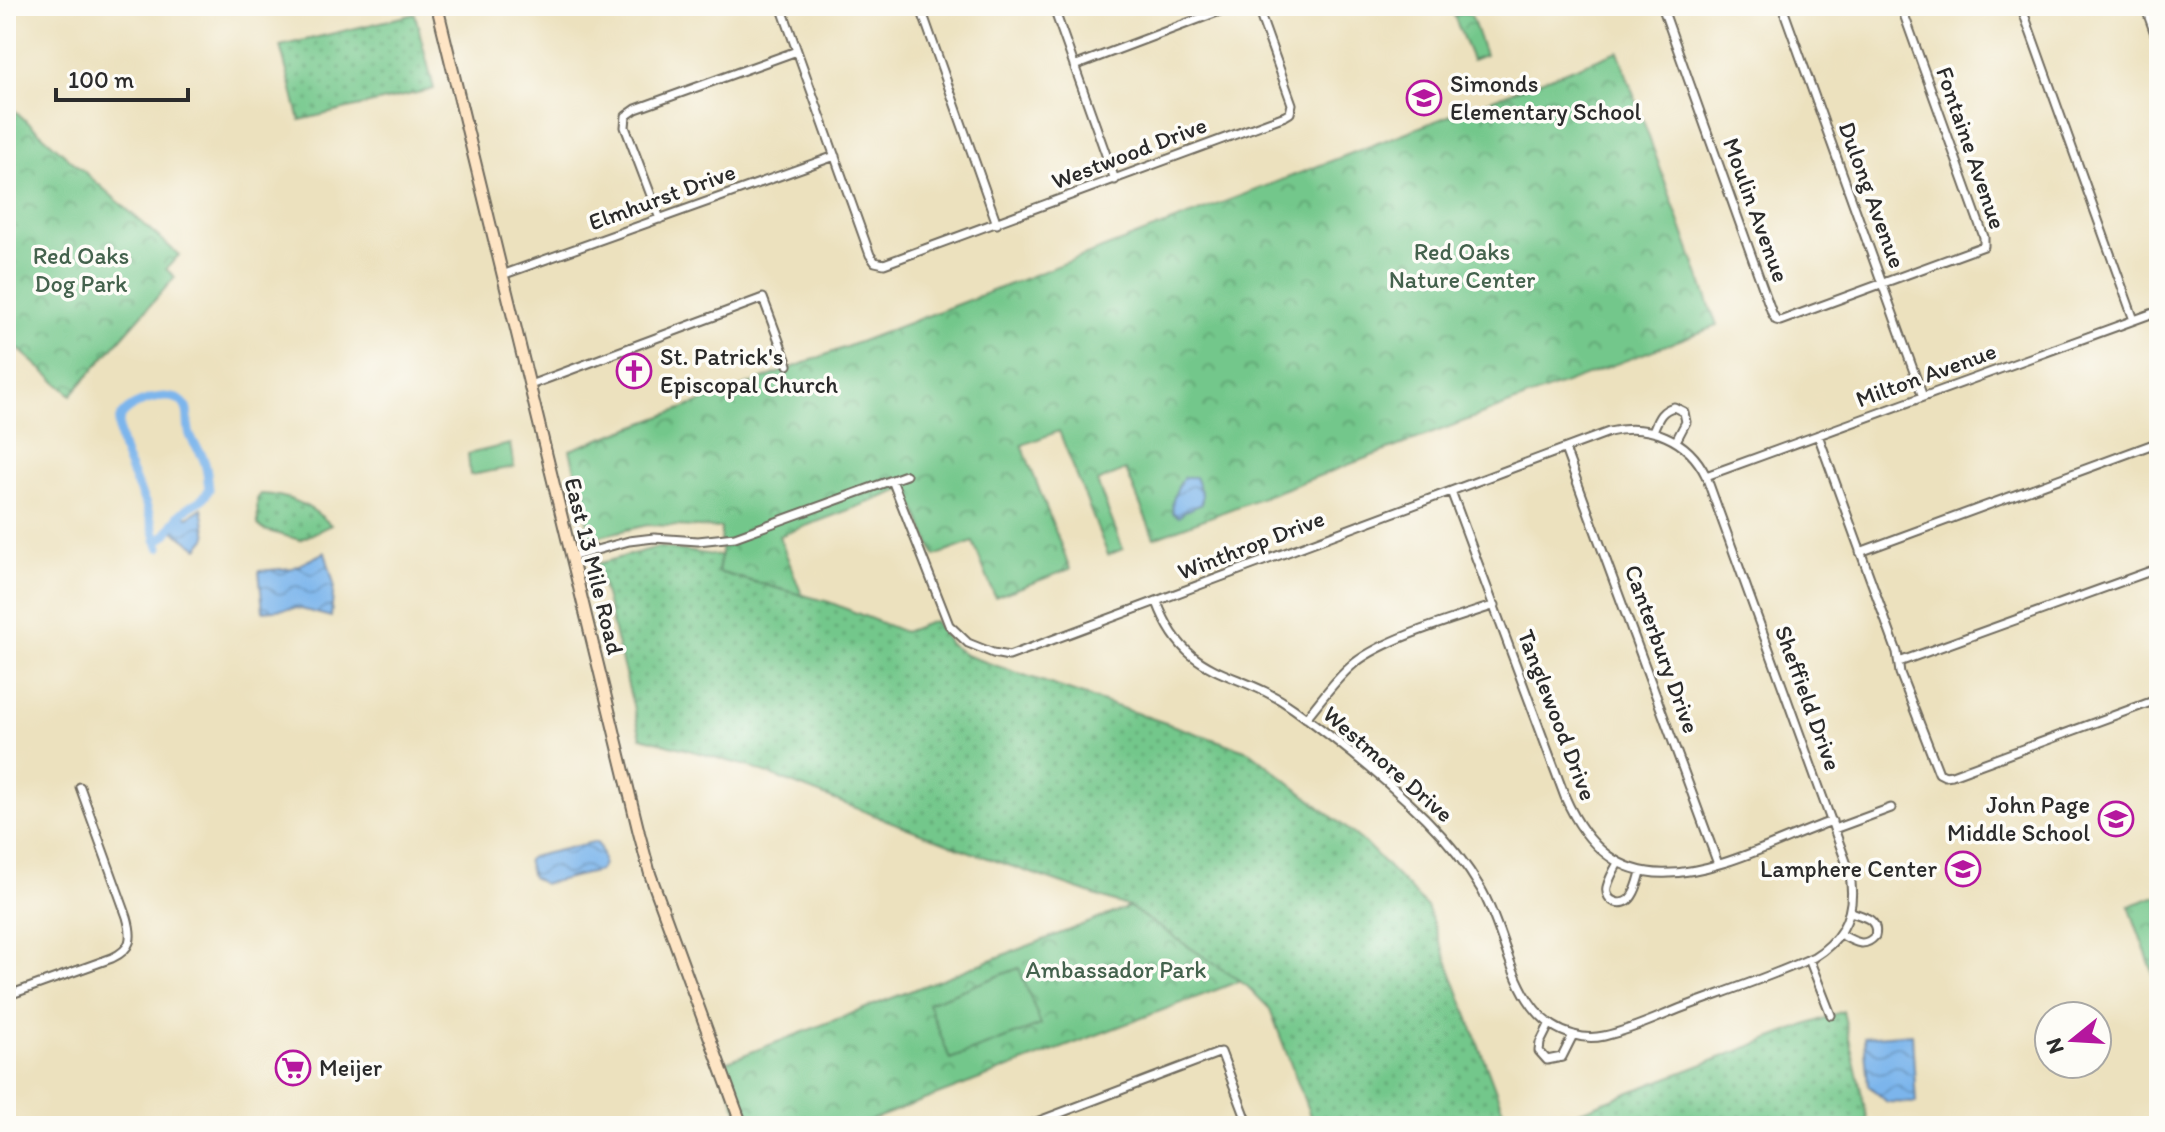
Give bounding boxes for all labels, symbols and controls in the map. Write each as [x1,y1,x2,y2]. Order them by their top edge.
scale bar [56,52,188,102]
street label: Fontaine Avenue [1930,63,2013,233]
text: 100 m [68,65,134,94]
place label: Simonds Elementary School [1450,69,1642,126]
school or university icon: Simonds Elementary School [1405,79,1443,117]
street label: Westwood Drive [1047,110,1210,195]
street label: Dulong Avenue [1833,118,1912,272]
street label: Moulin Avenue [1717,134,1796,286]
street label: Elmhurst Drive [584,157,739,237]
park label: Red Oaks Nature Center [1389,237,1535,294]
park label: Red Oaks Dog Park [33,241,129,298]
street label: Milton Avenue [1852,336,2000,413]
place label: St. Patrick's Episcopal Church [660,342,838,399]
church icon: St. Patrick's Episcopal Church [615,352,653,390]
street label: East 13 Mile Road [558,474,631,658]
street label: Winthrop Drive [1173,503,1328,586]
street label: Canterbury Drive [1619,561,1706,737]
street label: Sheffield Drive [1769,621,1848,774]
street label: Tanglewood Drive [1512,625,1603,804]
street label: Westmore Drive [1317,699,1459,828]
place label: John Page Middle School [1947,790,2090,847]
school or university icon: John Page Middle School [2097,800,2135,838]
school or university icon: Lamphere Center [1944,850,1982,888]
place label: Lamphere Center [1760,854,1937,883]
park label: Ambassador Park [1026,955,1206,984]
north arrow [2033,1000,2113,1080]
text: N [2039,1035,2070,1057]
supermarket icon: Meijer [274,1049,312,1087]
place label: Meijer [319,1053,382,1082]

